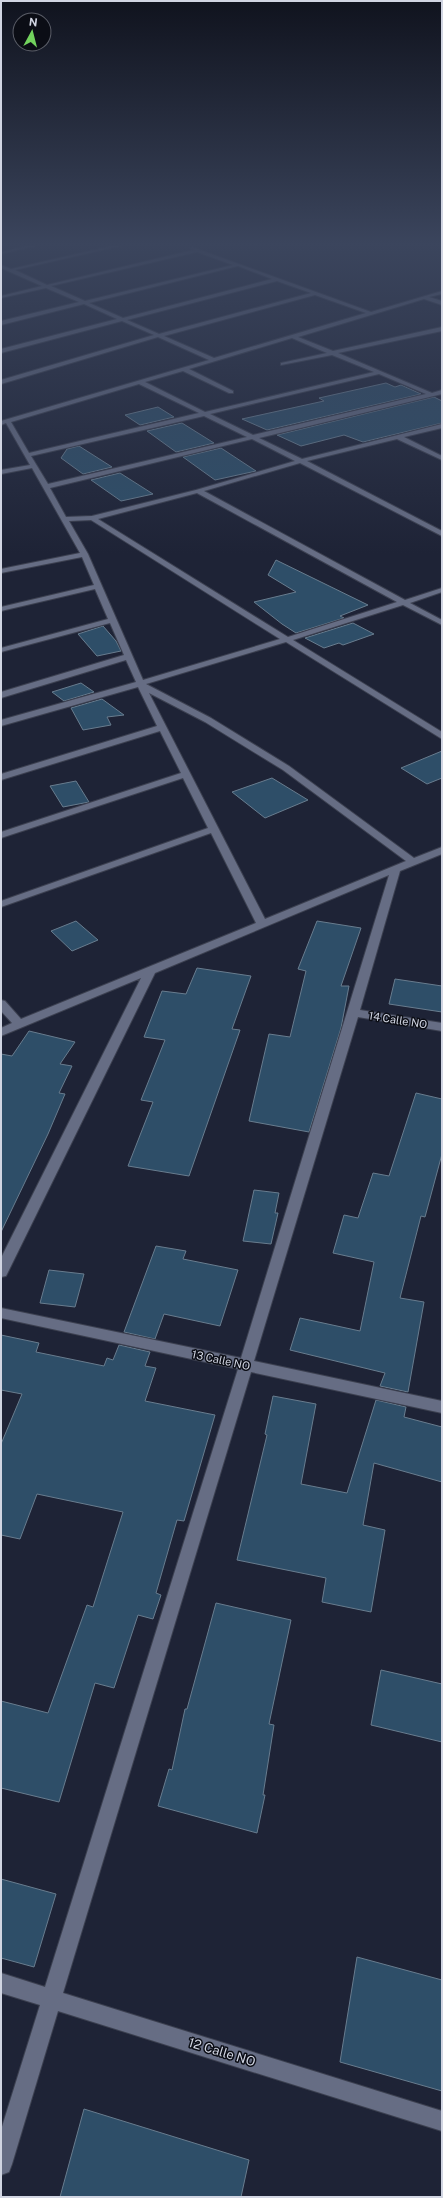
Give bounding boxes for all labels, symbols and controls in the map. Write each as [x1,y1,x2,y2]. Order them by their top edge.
north arrow [12,12,52,52]
text: N [28,16,38,29]
street label: 14 Calle NO [368,1009,428,1031]
street label: 13 Calle NO [191,1348,251,1372]
street label: 12 Calle NO [187,2035,257,2069]

